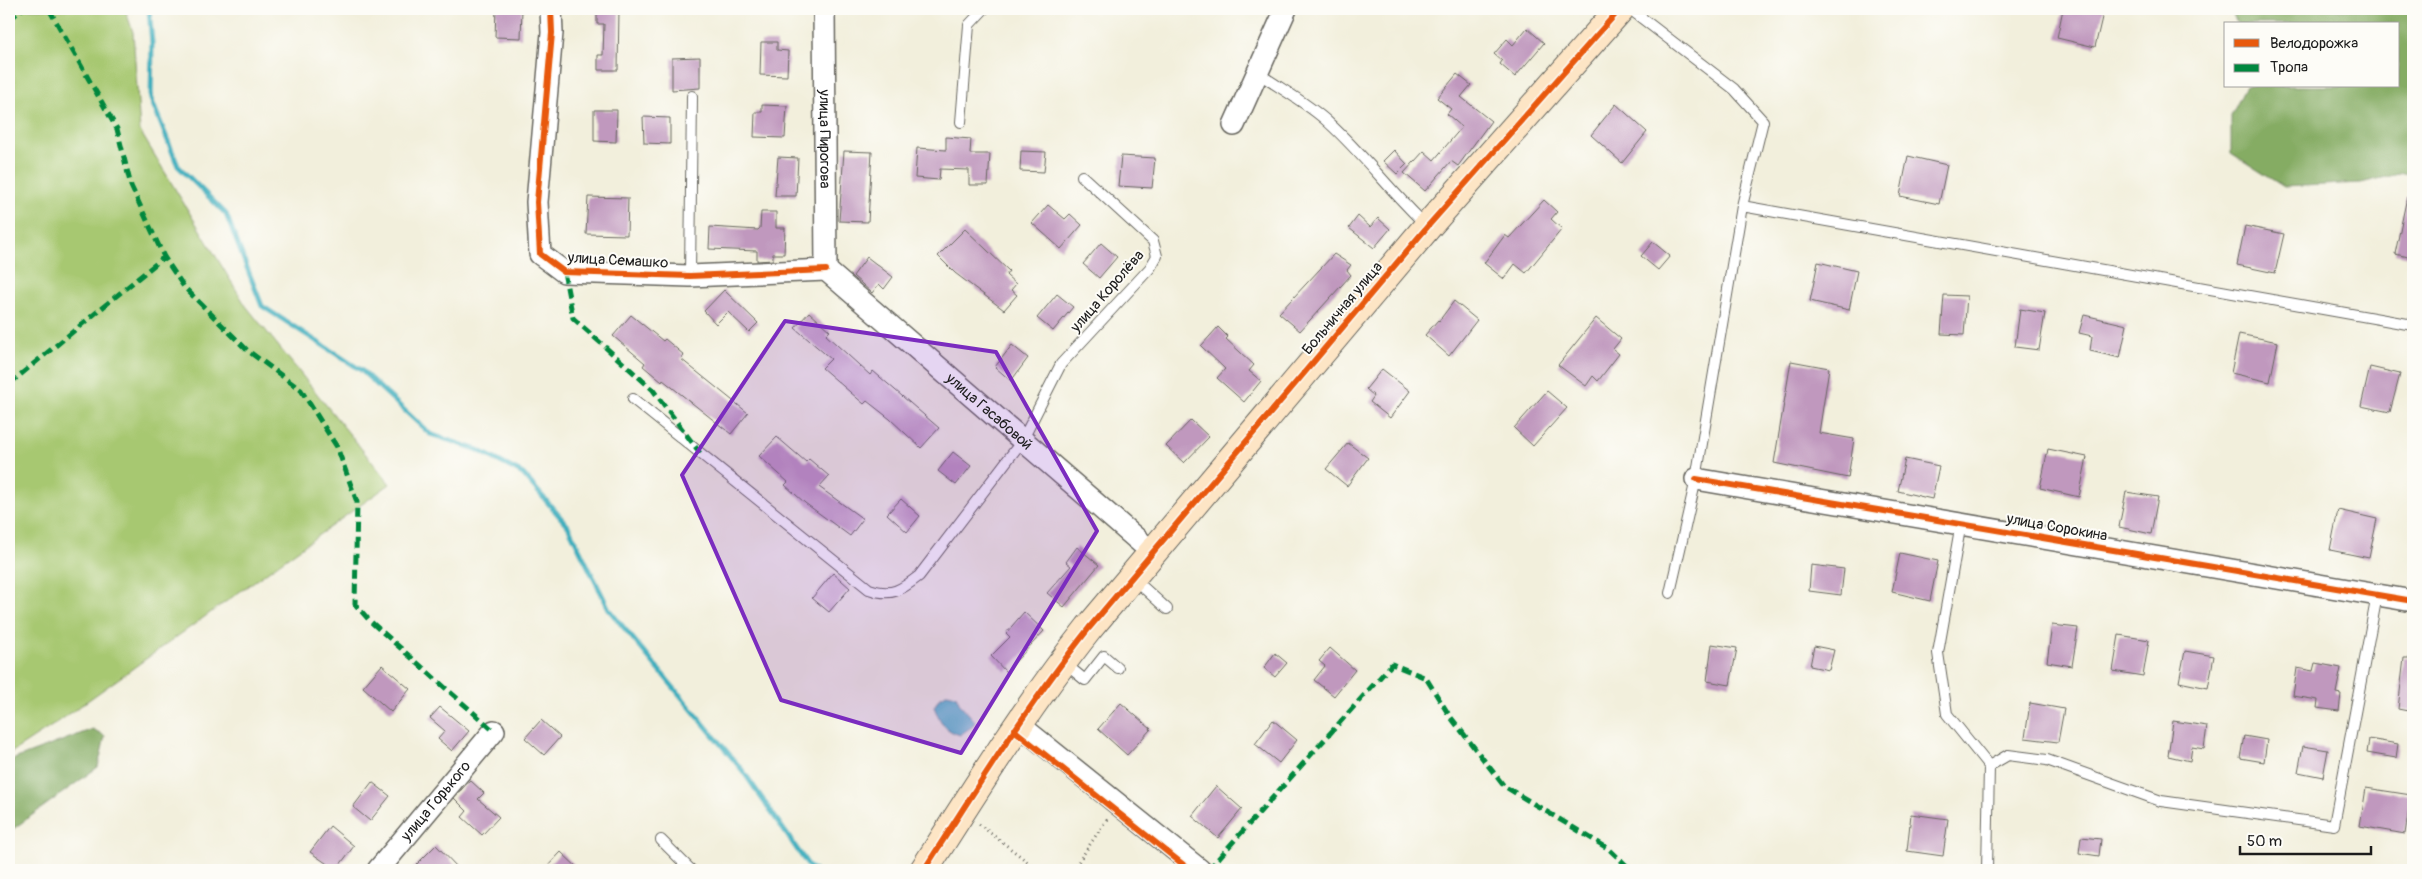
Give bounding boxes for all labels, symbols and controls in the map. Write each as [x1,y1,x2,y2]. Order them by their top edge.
legend [2224,22,2400,88]
text: Велодорожка [2270,34,2358,53]
text: Тропа [2270,58,2308,77]
street label: улица Пирогова [815,88,834,189]
street label: улица Королёва [1066,246,1148,337]
street label: улица Семашко [566,248,669,273]
street label: Больничная улица [1298,258,1387,359]
street label: улица Гасабовой [941,368,1036,454]
street label: улица Сорокина [2004,509,2109,546]
street label: улица Горького [396,757,475,846]
scale bar [2240,824,2371,856]
text: 50 m [2247,832,2282,851]

